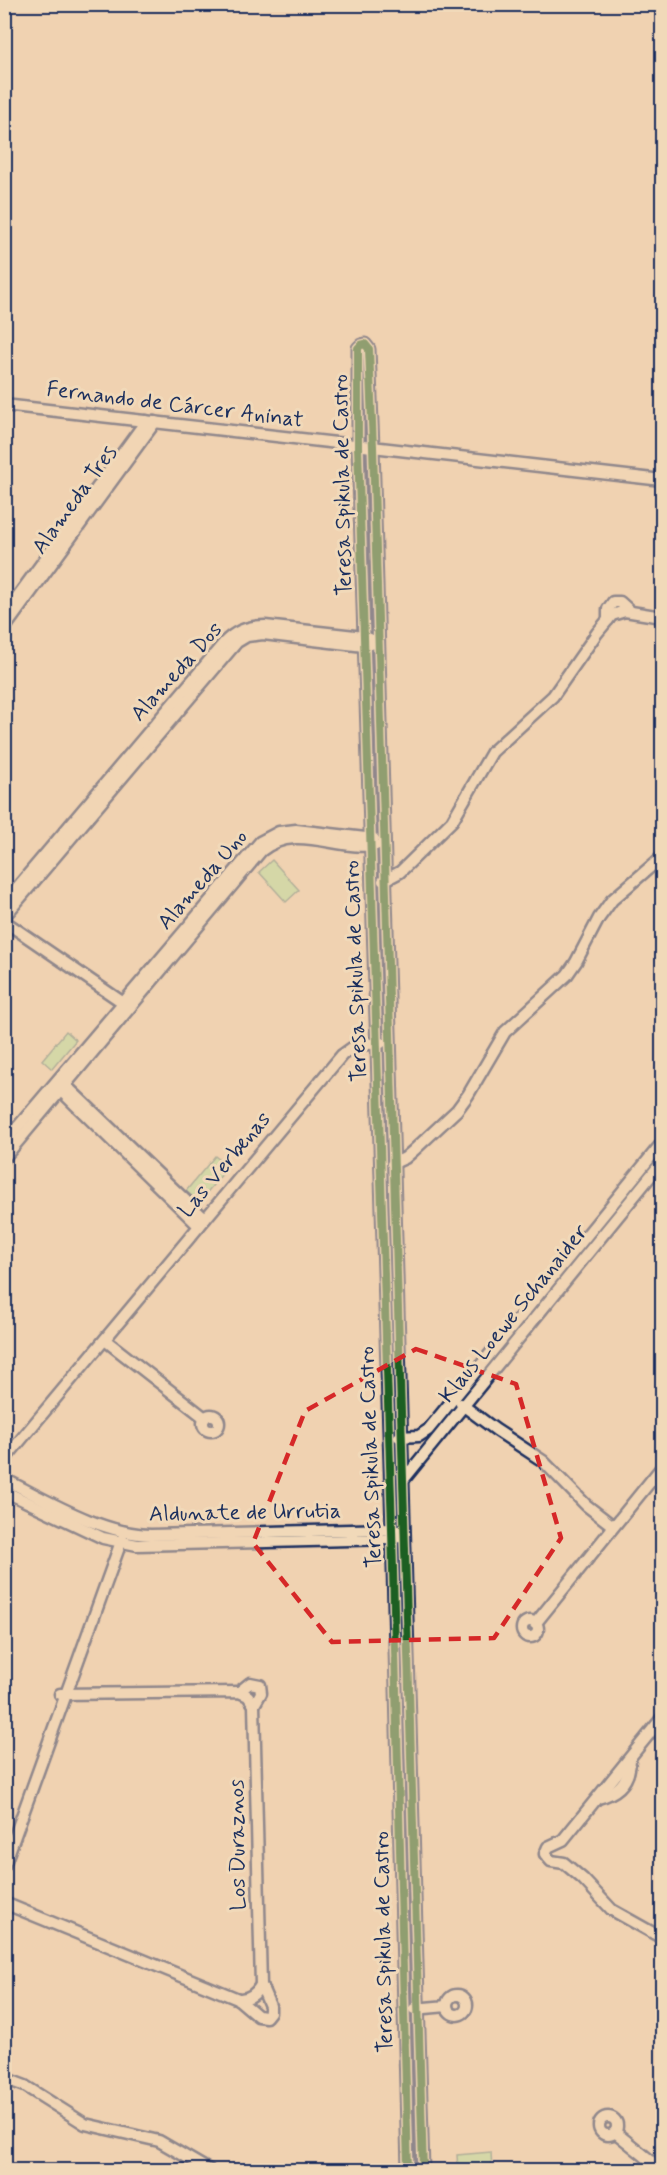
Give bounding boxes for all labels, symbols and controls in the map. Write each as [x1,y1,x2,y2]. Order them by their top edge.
street label: Teresa Spikula de Castro [327,374,359,596]
street label: Fernando de Cárcer Aninat [45,375,305,435]
street label: Alameda Tres [26,440,124,560]
street label: Alameda Dos [125,616,229,728]
street label: Alameda Uno [152,824,254,936]
street label: Teresa Spikula de Castro [338,860,374,1082]
street label: Las Verbenas [172,1106,278,1224]
street label: Klaus Loewe Schanaider [433,1218,595,1409]
street label: Teresa Spikula de Castro [353,1346,389,1568]
street label: Aldunate de Urrutia [149,1497,341,1529]
street label: Los Duraznos [223,1779,253,1911]
street label: Teresa Spikula de Castro [368,1831,400,2053]

